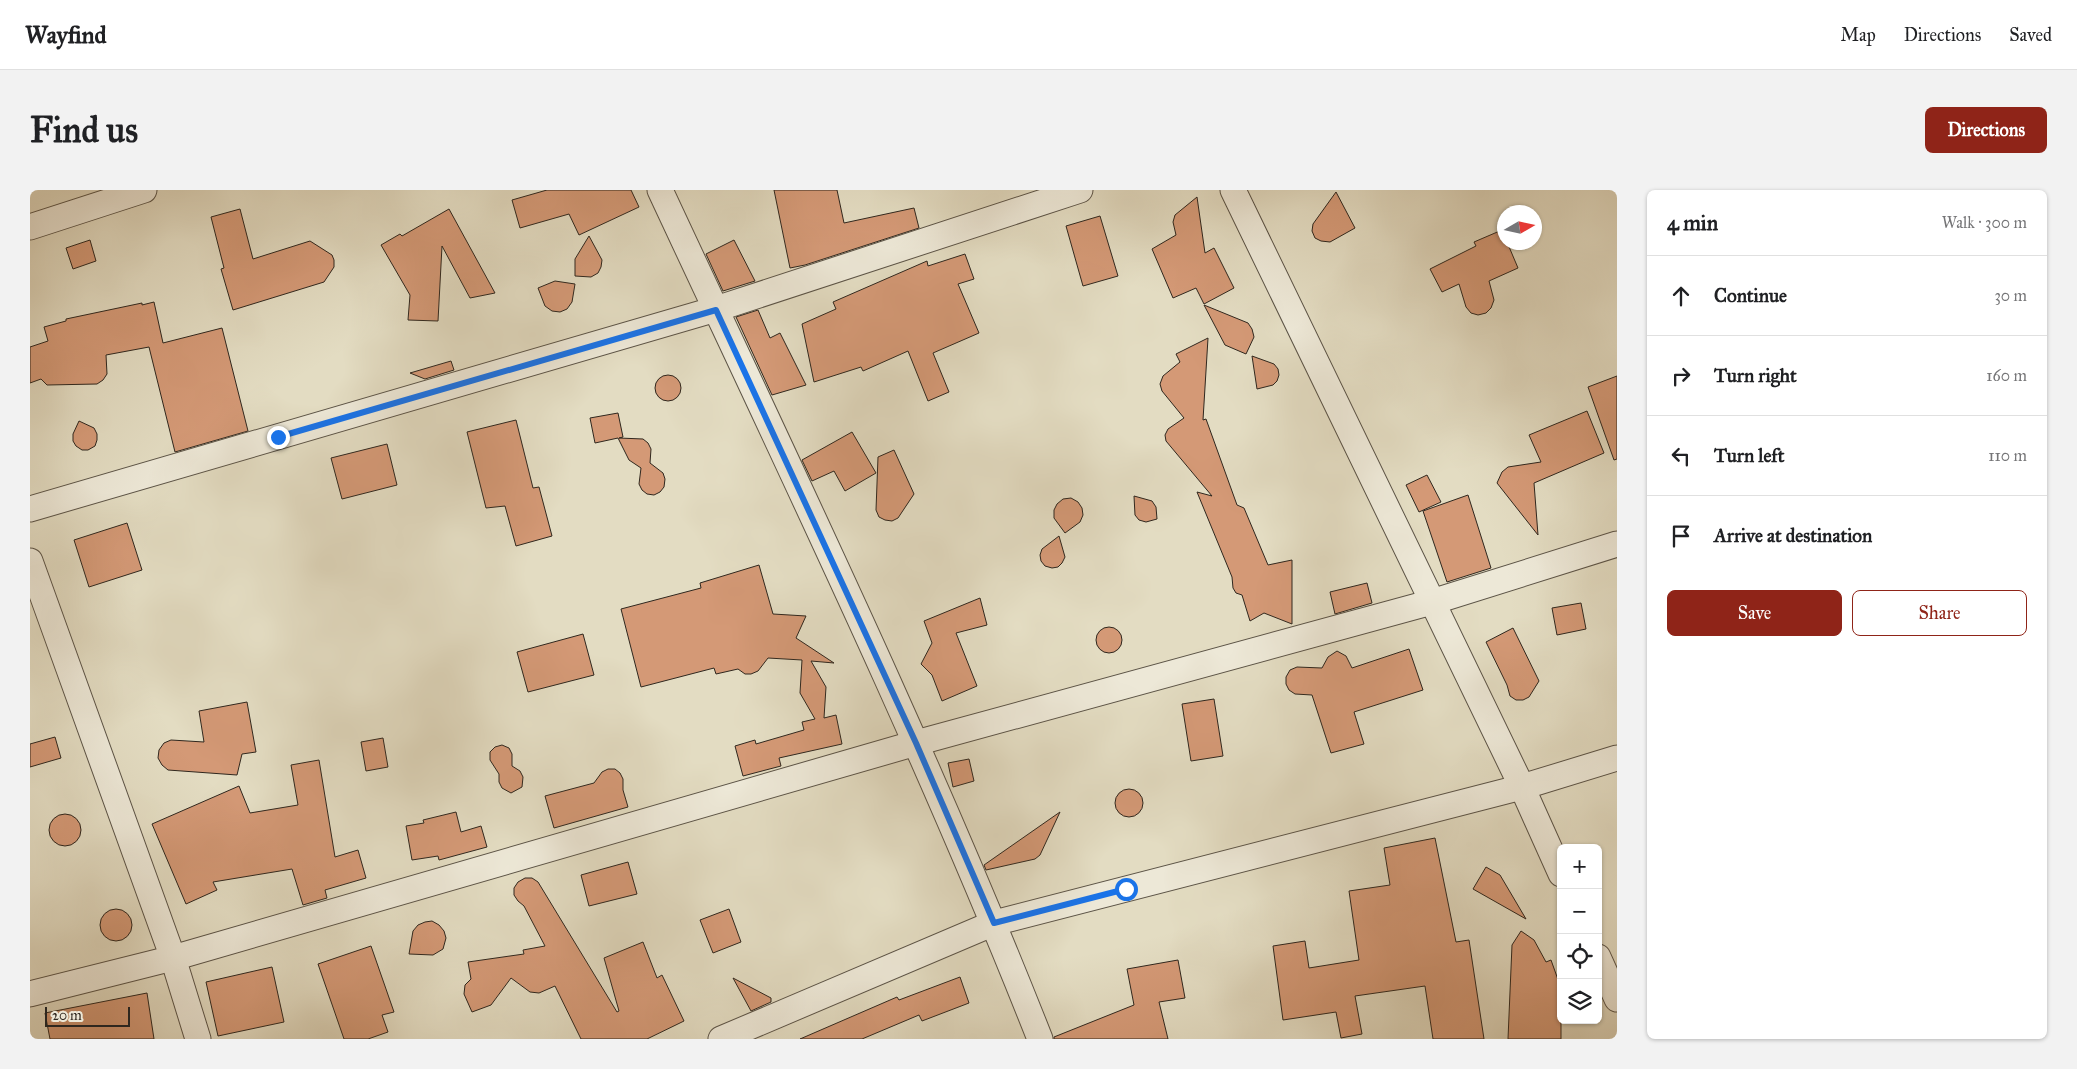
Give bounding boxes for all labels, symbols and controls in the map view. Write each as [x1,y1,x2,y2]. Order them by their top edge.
text: Wayfind [25,20,107,50]
text: Map [1840,24,1876,46]
text: Directions [1904,24,1981,46]
text: Saved [2009,24,2052,46]
button: Directions [1925,107,2047,153]
text: Find us [30,109,138,152]
north arrow [1497,205,1542,250]
text: 4 min [1667,210,1718,236]
text: Walk · 300 m [1942,213,2027,232]
icon: ahead [1667,282,1695,310]
text: Continue [1714,284,1787,307]
text: 30 m [1994,286,2027,305]
icon: right [1667,362,1695,390]
text: Turn right [1714,364,1797,387]
text: 160 m [1986,366,2027,385]
route end [267,426,290,449]
icon: left [1667,442,1695,470]
text: Turn left [1714,444,1784,467]
text: 110 m [1988,446,2027,465]
icon: arrive [1667,522,1695,550]
text: Arrive at destination [1714,524,1872,547]
button: Save [1667,590,1842,636]
button: Share [1852,590,2027,636]
map controls [1557,844,1602,1024]
button: + [1557,844,1602,889]
route start [1115,878,1138,901]
button: − [1557,889,1602,934]
button: locate [1557,934,1602,979]
button: layers [1557,979,1602,1024]
scale bar [45,1004,130,1027]
text: 20 m [52,1007,82,1024]

